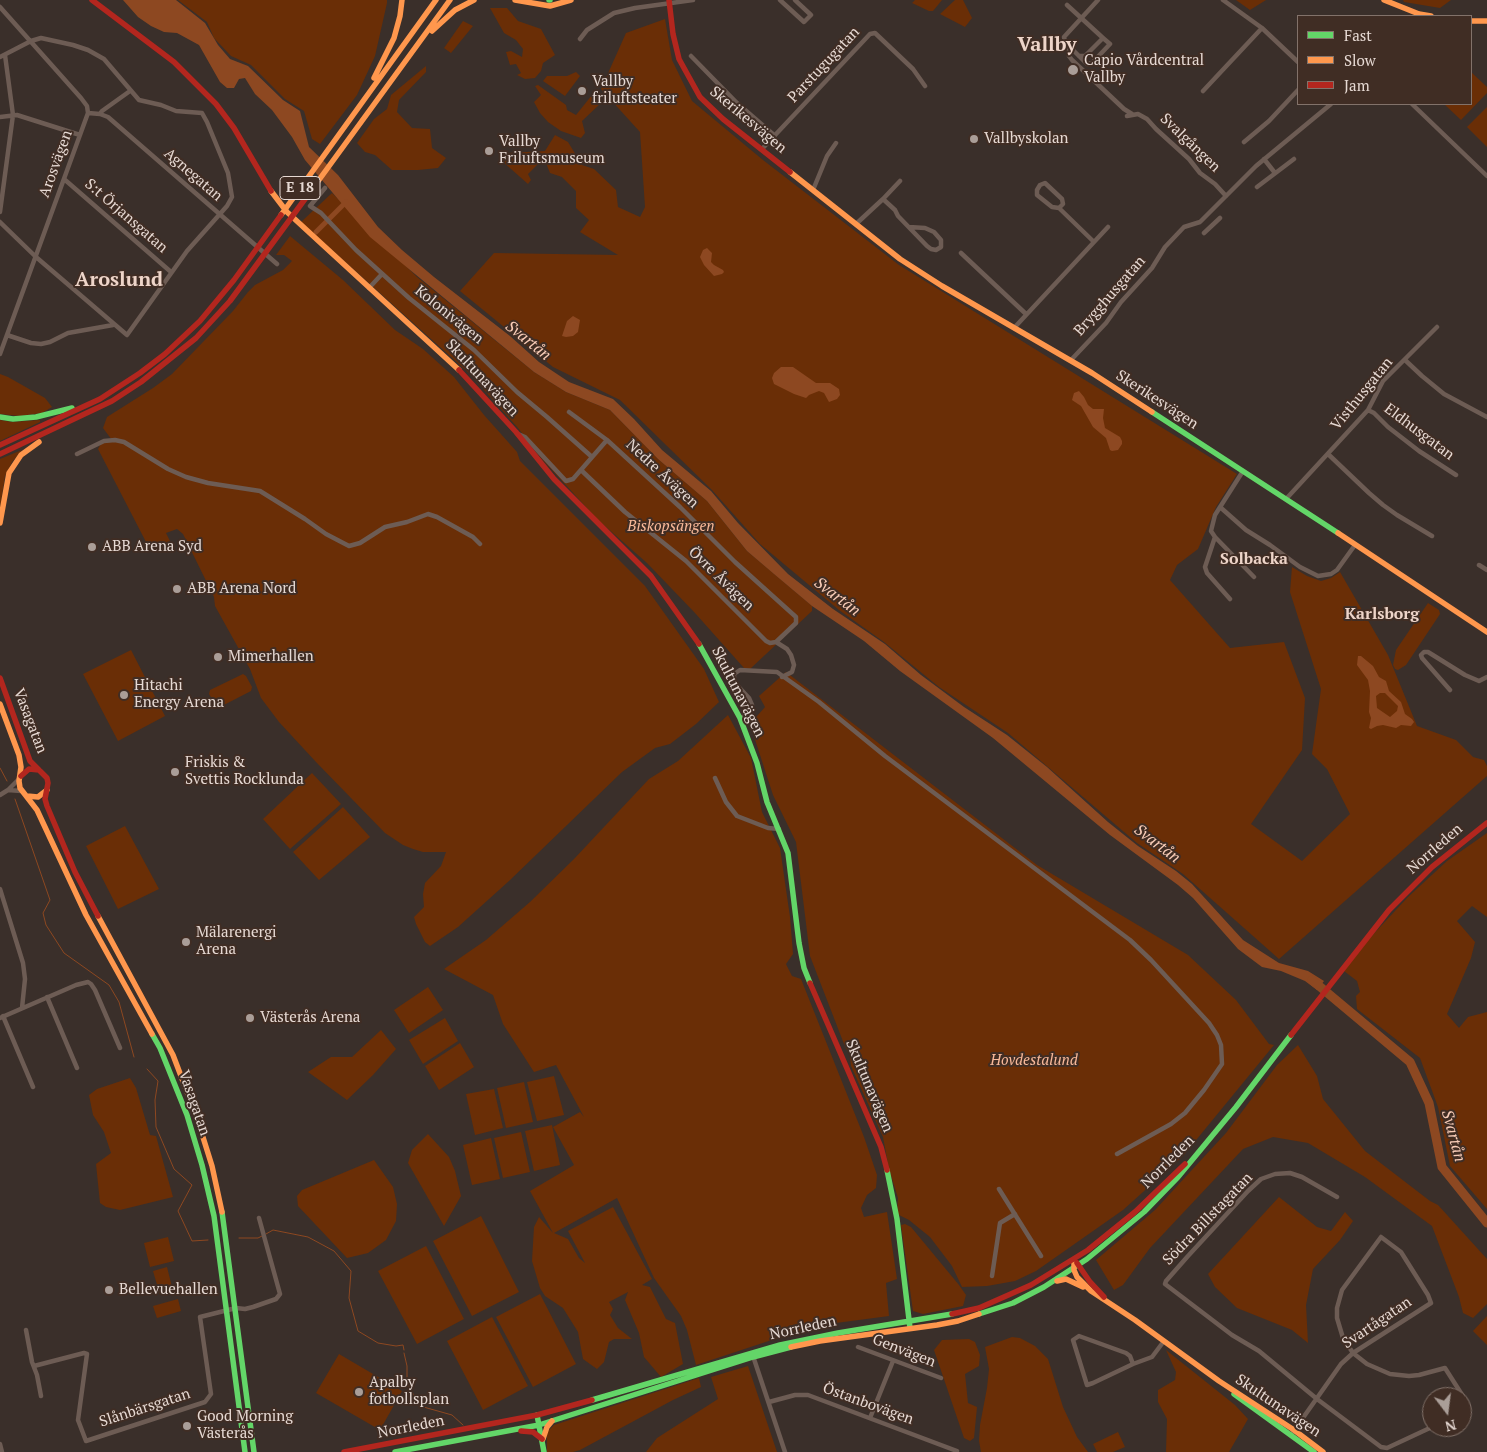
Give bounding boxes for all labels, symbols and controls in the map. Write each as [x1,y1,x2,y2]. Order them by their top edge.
legend [1297,15,1472,105]
street label: Parstugugatan [784,23,864,107]
text: Fast [1344,25,1372,45]
district label: Vallby [1017,33,1077,57]
text: Slow [1344,50,1376,70]
place label: Capio Vårdcentral Vallby [1084,52,1204,87]
marker: Capio Vårdcentral Vallby [1066,63,1080,77]
place label: Vallby friluftsteater [592,73,677,108]
text: Jam [1344,75,1370,95]
street label: Skerikesvägen [706,83,790,157]
marker: Vallby friluftsteater [576,85,588,97]
street label: Svalgången [1156,110,1224,176]
street label: Arosvägen [36,128,76,200]
place label: Vallbyskolan [984,130,1068,148]
place label: Vallby Friluftsmuseum [499,133,605,168]
marker: Vallbyskolan [968,133,980,145]
street label: Agnegatan [160,145,226,205]
marker: Vallby Friluftsmuseum [483,145,495,157]
street label: S:t Örjansgatan [81,175,171,257]
road number: E 18 [280,177,320,200]
street label: Brygghusgatan [1070,252,1150,340]
district label: Aroslund [75,268,163,292]
street label: Kolonivägen [411,282,487,348]
water label: Svartån [501,317,555,365]
street label: Skultunavägen [442,336,522,420]
street label: Visthusgatan [1327,354,1397,434]
street label: Skerikesvägen [1112,367,1202,433]
street label: Eldhusgatan [1380,400,1458,464]
street label: Nedre Åvägen [622,436,702,512]
park label: Biskopsängen [627,518,715,536]
place label: ABB Arena Syd [102,538,202,556]
marker: ABB Arena Syd [86,541,98,553]
street label: Övre Åvägen [684,543,758,615]
district label: Solbacka [1220,549,1288,569]
water label: Svartån [810,573,864,621]
place label: ABB Arena Nord [187,580,296,598]
marker: ABB Arena Nord [171,583,183,595]
district label: Karlsborg [1345,604,1419,624]
street label: Skultunavägen [707,644,769,740]
place label: Mimerhallen [228,648,314,666]
marker: Mimerhallen [212,651,224,663]
place label: Hitachi Energy Arena [134,677,224,712]
street label: Vasagatan [9,686,51,756]
marker: Hitachi Energy Arena [118,689,130,701]
place label: Friskis & Svettis Rocklunda [185,754,304,789]
marker: Friskis & Svettis Rocklunda [169,766,181,778]
water label: Svartån [1130,820,1184,868]
street label: Norrleden [1404,820,1466,878]
place label: Mälarenergi Arena [196,924,277,959]
marker: Mälarenergi Arena [180,936,192,948]
place label: Västerås Arena [260,1009,360,1027]
marker: Västerås Arena [244,1012,256,1024]
street label: Skultunavägen [841,1037,897,1135]
park label: Hovdestalund [990,1052,1078,1070]
street label: Vasagatan [174,1068,214,1138]
water label: Svartån [1437,1108,1469,1164]
street label: Norrleden [1138,1132,1198,1192]
street label: Södra Billstagatan [1159,1169,1257,1269]
place label: Bellevuehallen [119,1281,218,1299]
marker: Bellevuehallen [103,1284,115,1296]
street label: Svartågatan [1339,1293,1415,1353]
street label: Norrleden [768,1312,838,1344]
street label: Genvägen [870,1331,938,1371]
street label: Skultunavägen [1232,1371,1324,1441]
place label: Apalby fotbollsplan [369,1374,449,1409]
street label: Östanbovägen [820,1379,916,1429]
street label: Slånbärsgatan [97,1385,193,1431]
marker: Apalby fotbollsplan [353,1386,365,1398]
north arrow [1422,1387,1472,1437]
place label: Good Morning Västerås [197,1408,293,1443]
street label: Norrleden [376,1412,446,1442]
text: N [1443,1415,1458,1437]
marker: Good Morning Västerås [181,1420,193,1432]

